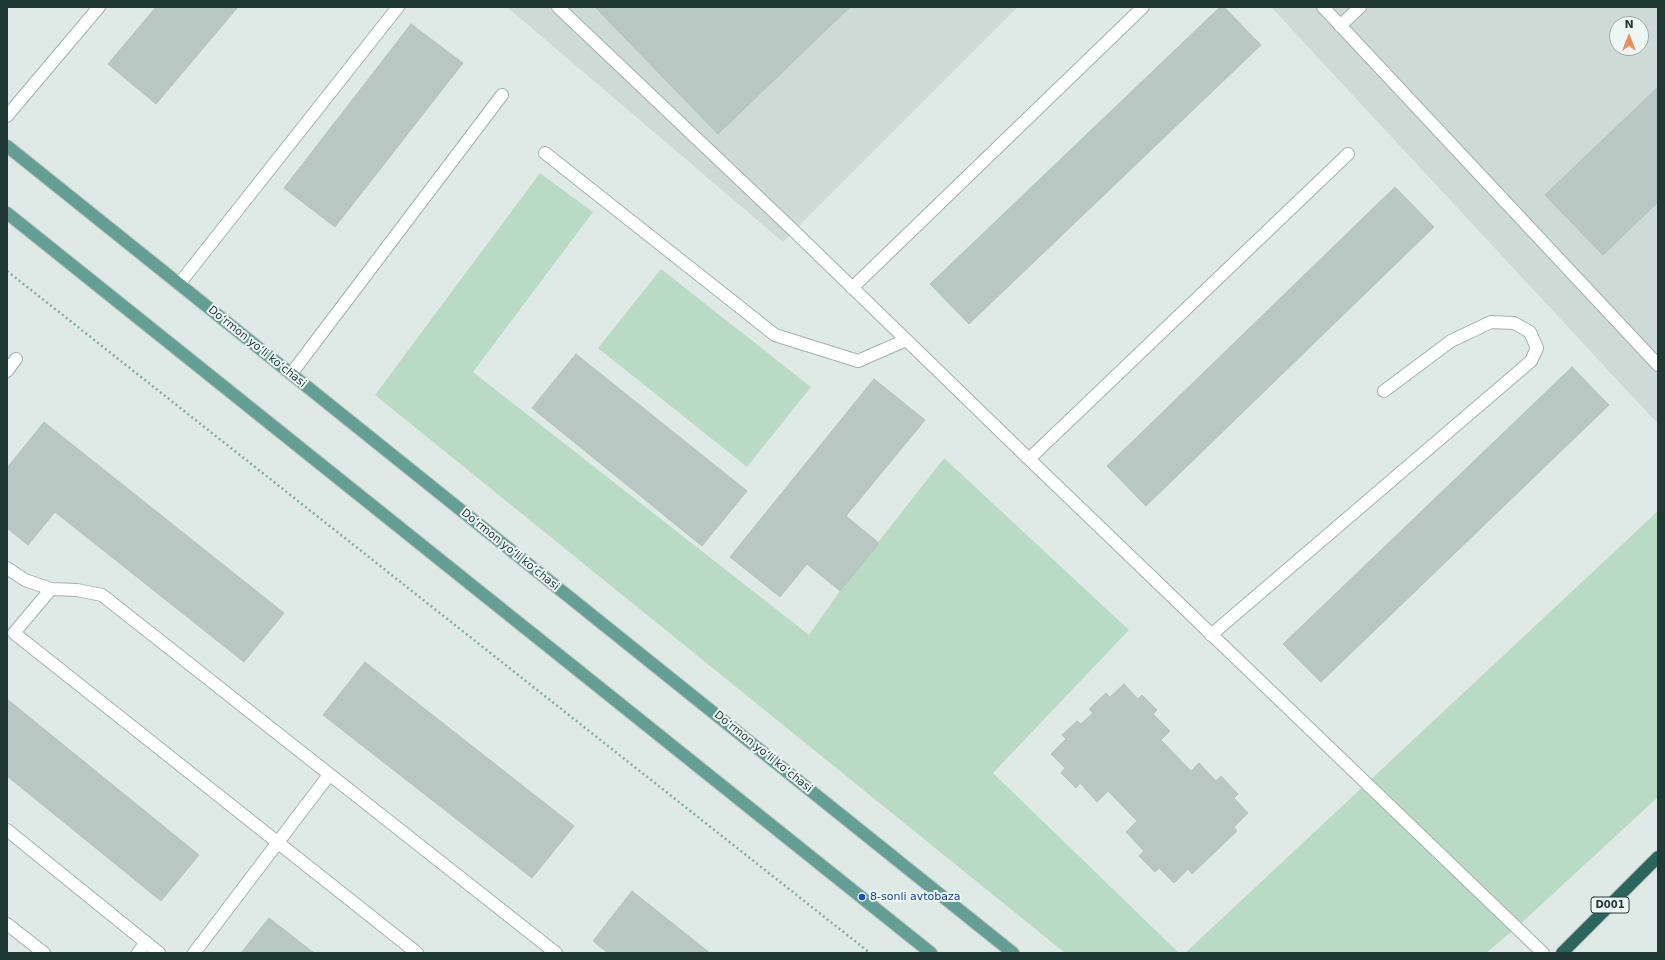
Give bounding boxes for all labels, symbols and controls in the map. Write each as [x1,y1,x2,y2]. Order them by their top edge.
north arrow [1609,16,1649,56]
text: N [1624,18,1634,31]
street label: Do‘rmon yo‘li ko‘chasi [205,303,309,391]
street label: Do‘rmon yo‘li ko‘chasi [458,506,562,594]
street label: Do‘rmon yo‘li ko‘chasi [711,708,815,796]
place label: 8-sonli avtobaza [870,890,961,904]
marker: 8-sonli avtobaza [857,892,867,902]
road number: D001 [1591,897,1629,913]

